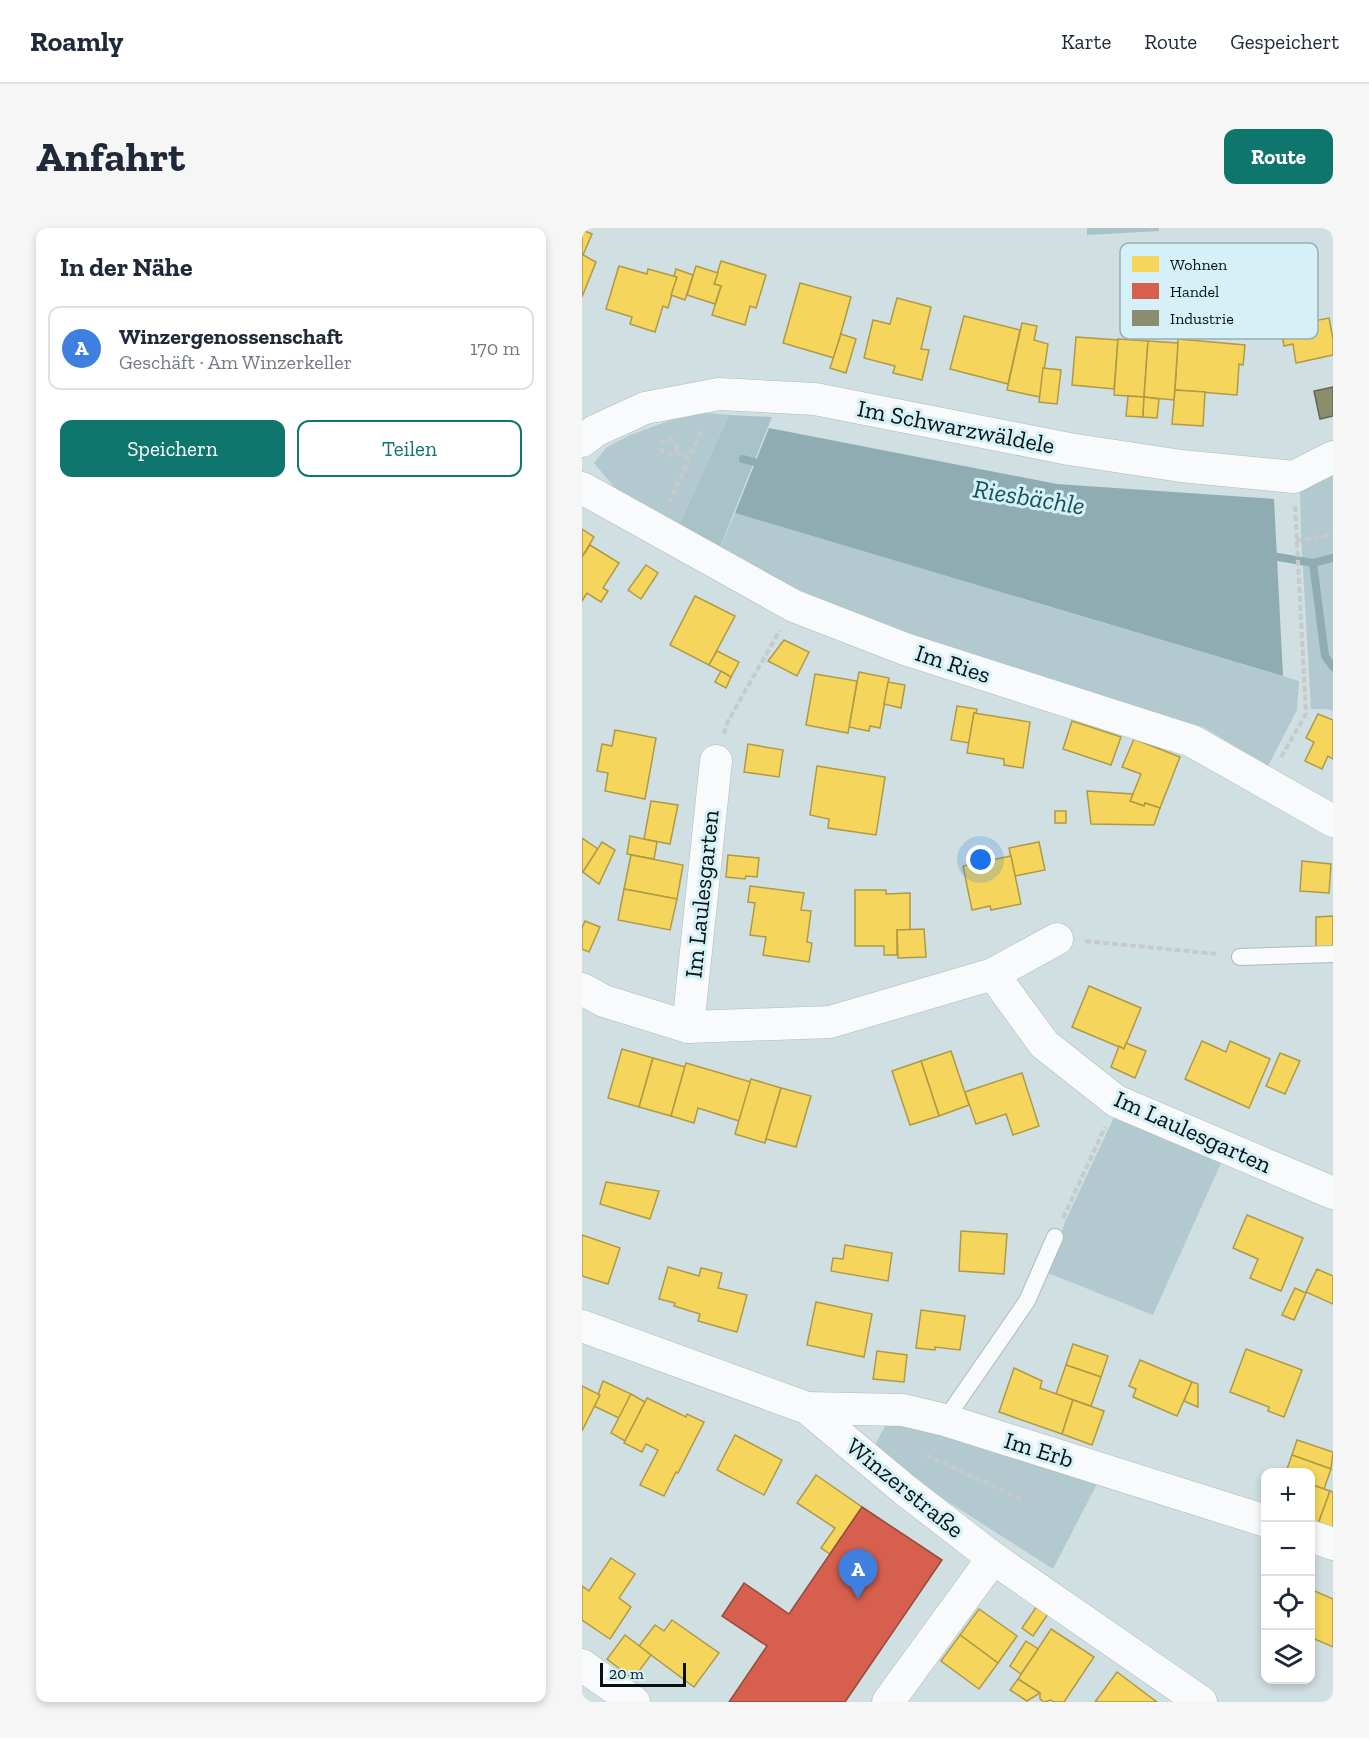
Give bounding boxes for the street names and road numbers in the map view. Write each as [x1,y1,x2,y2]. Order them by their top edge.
street label: Im Schwarzwäldele [855,393,1057,460]
street label: Im Ries [912,638,994,689]
street label: Im Laulesgarten [678,808,725,979]
street label: Im Laulesgarten [1110,1084,1276,1179]
street label: Im Erb [1001,1425,1077,1474]
street label: Winzerstraße [841,1431,970,1544]

